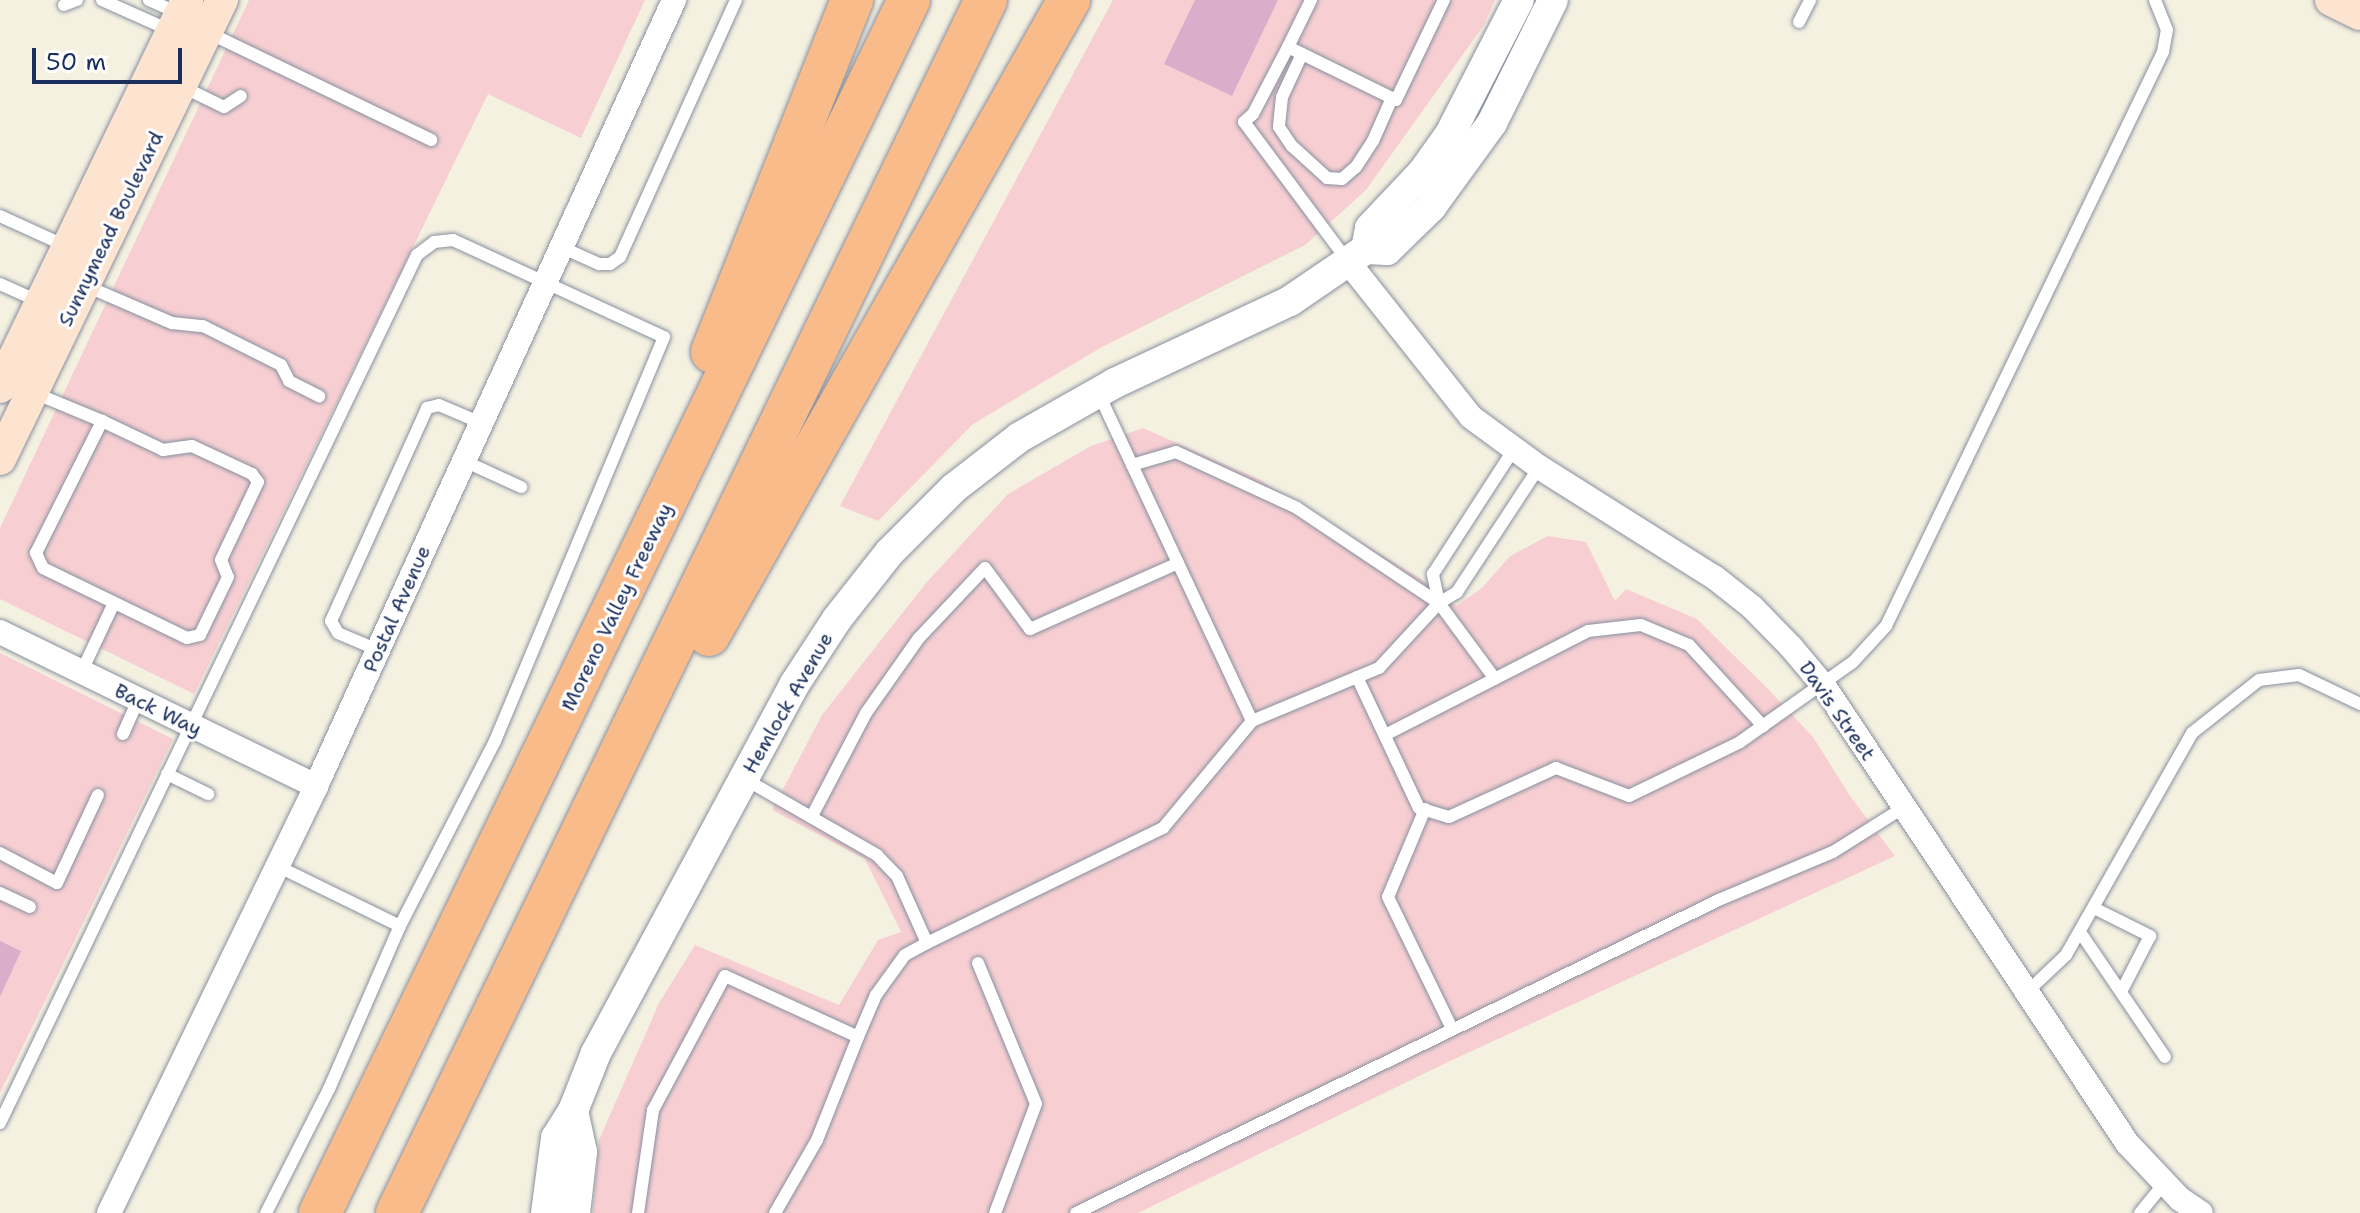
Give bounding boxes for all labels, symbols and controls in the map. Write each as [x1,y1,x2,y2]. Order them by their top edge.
scale bar [36,32,186,82]
text: 50 m [46,46,106,78]
street label: Sunnymead Boulevard [53,128,169,330]
street label: Moreno Valley Freeway [556,499,678,715]
street label: Postal Avenue [358,542,436,676]
street label: Hemlock Avenue [738,628,838,778]
street label: Davis Street [1794,657,1880,765]
street label: Back Way [111,679,205,741]

